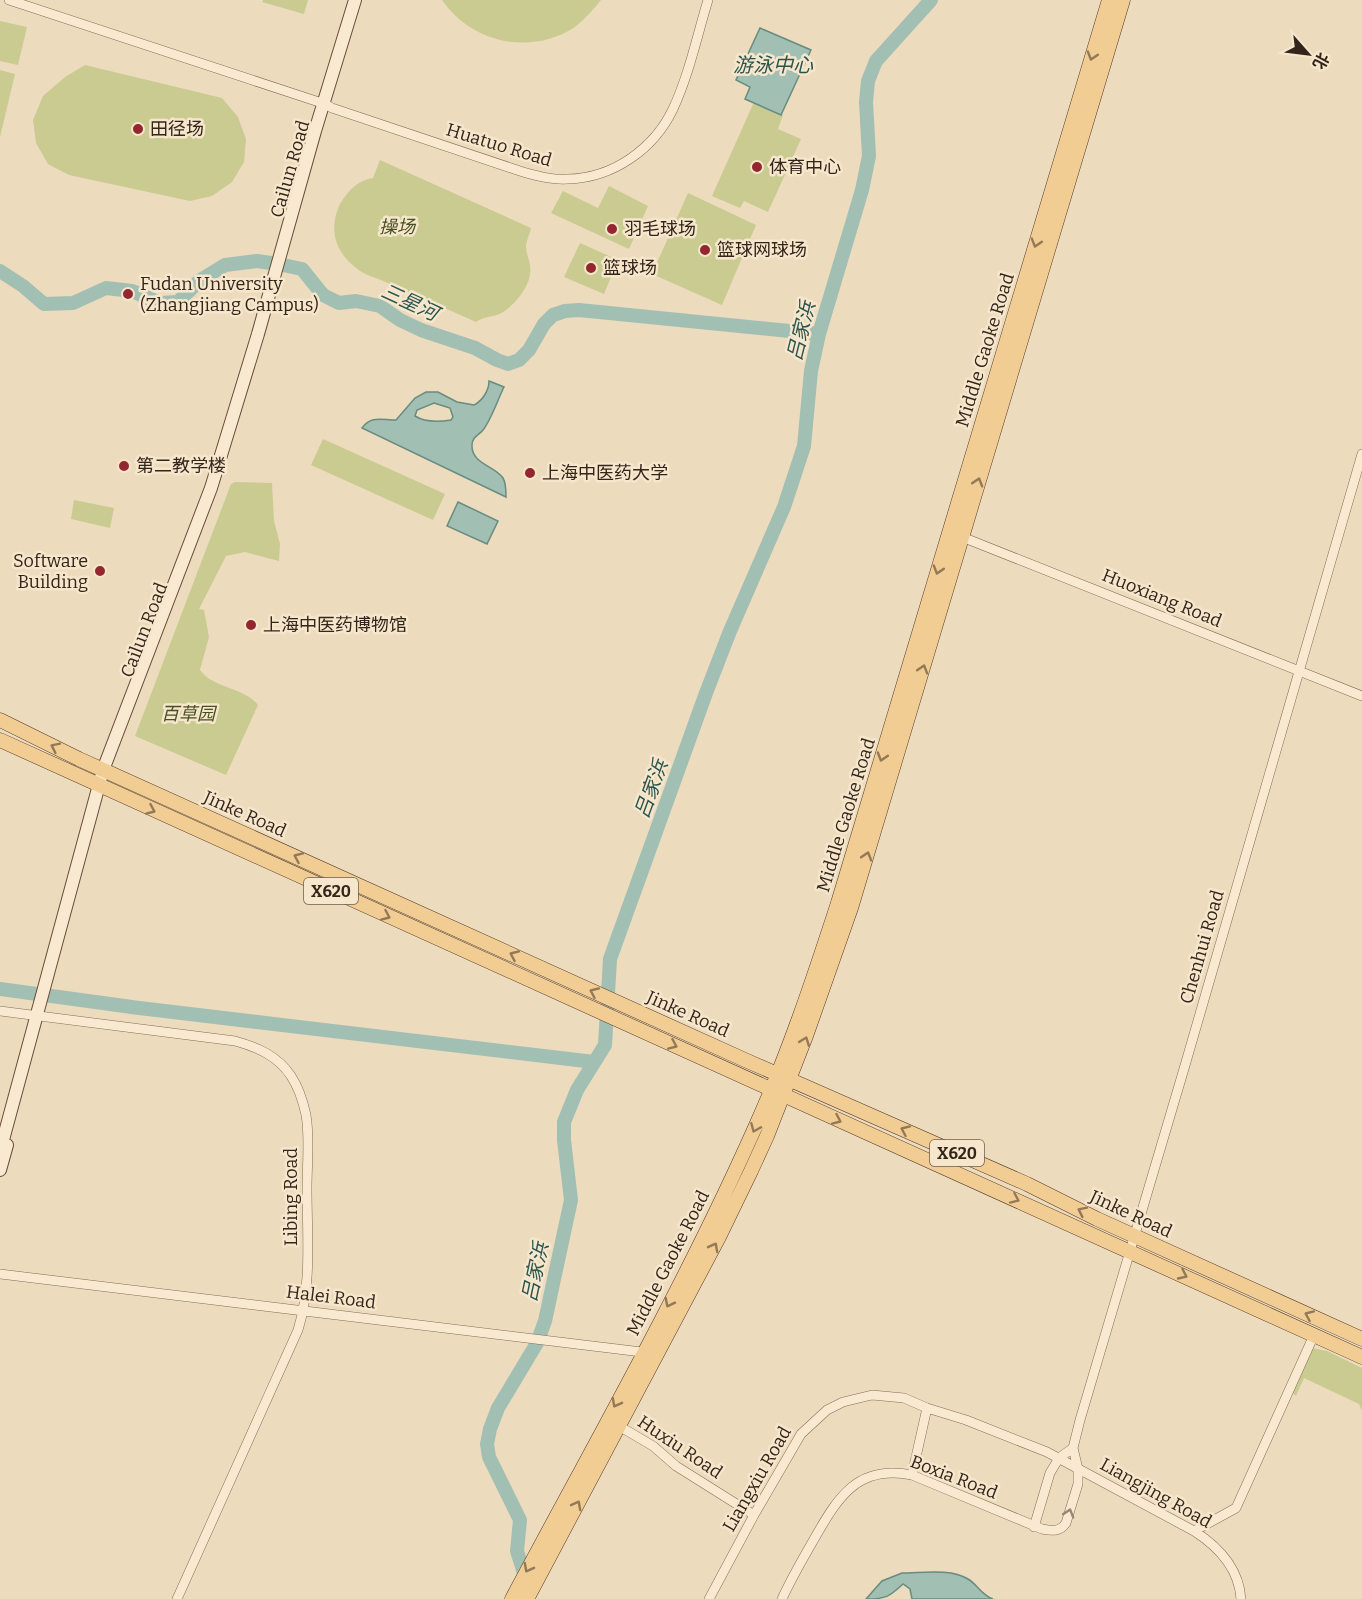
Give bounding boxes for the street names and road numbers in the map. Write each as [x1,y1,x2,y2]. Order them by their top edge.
street label: Cailun Road [266,118,314,220]
street label: Huatuo Road [444,119,555,172]
street label: Middle Gaoke Road [951,270,1019,430]
street label: Huoxiang Road [1099,564,1225,632]
street label: Cailun Road [116,579,172,681]
street label: Middle Gaoke Road [812,735,880,895]
street label: Jinke Road [199,786,290,842]
road number: X620 [304,878,358,904]
street label: Chenhui Road [1175,887,1229,1006]
street label: Jinke Road [642,986,733,1042]
road number: X620 [930,1140,984,1166]
street label: Libing Road [280,1148,302,1246]
street label: Jinke Road [1086,1185,1176,1243]
street label: Middle Gaoke Road [622,1186,714,1339]
street label: Halei Road [285,1281,377,1313]
street label: Huxiu Road [633,1411,727,1484]
street label: Liangxiu Road [718,1422,796,1536]
street label: Boxia Road [907,1450,1001,1504]
street label: Liangjing Road [1096,1453,1216,1533]

